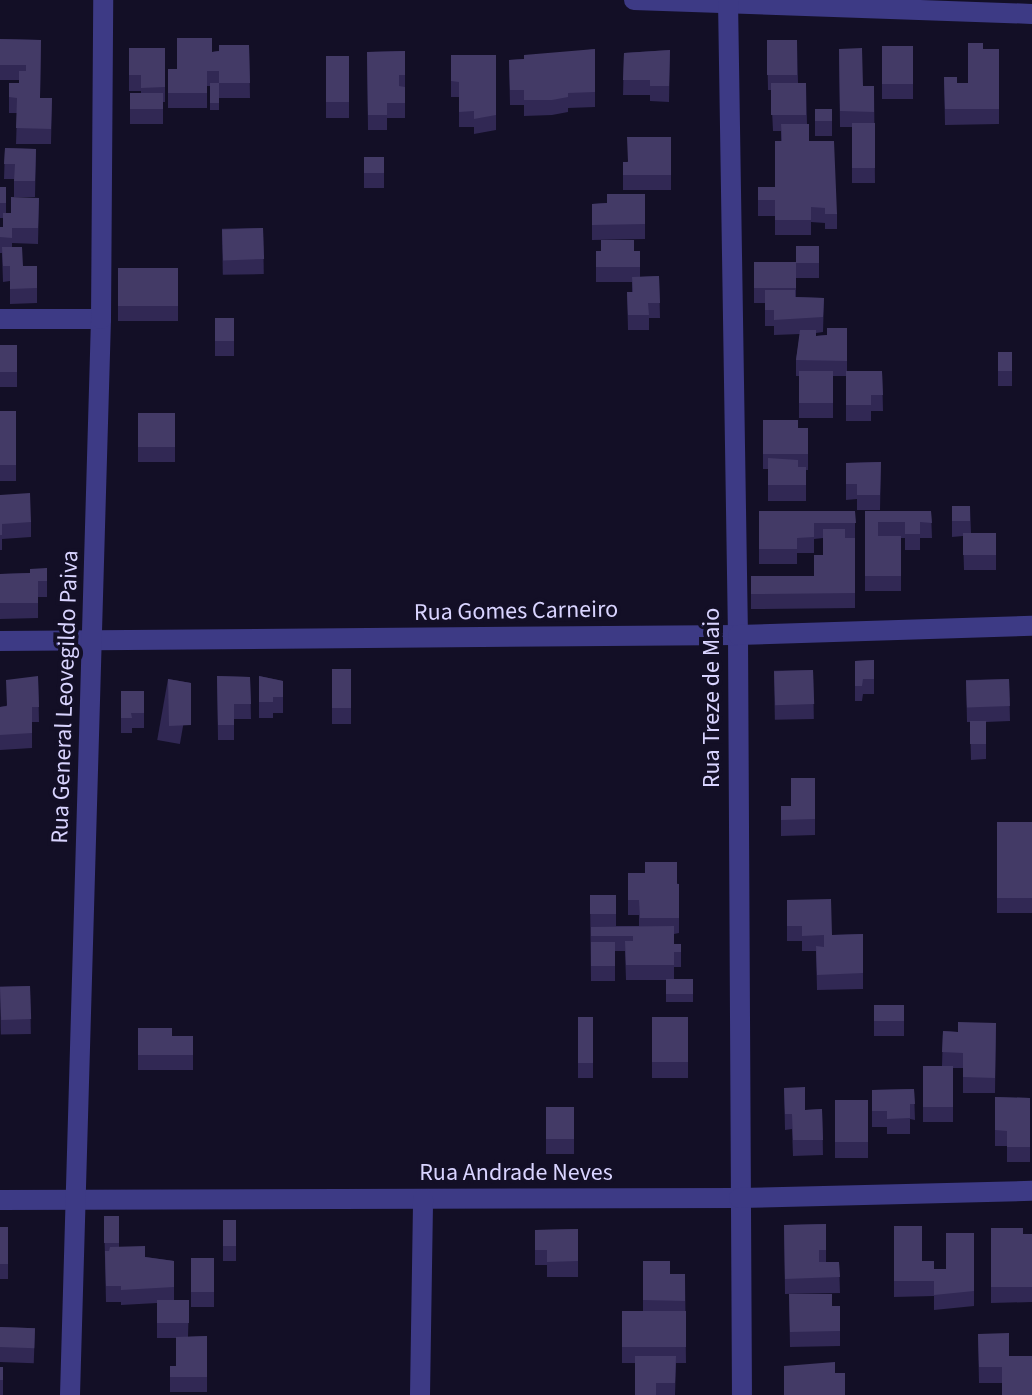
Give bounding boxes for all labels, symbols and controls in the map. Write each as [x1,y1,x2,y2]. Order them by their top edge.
street label: Rua General Leovegildo Paiva [45,550,85,844]
street label: Rua Gomes Carneiro [414,595,618,627]
street label: Rua Treze de Maio [698,608,726,788]
street label: Rua Andrade Neves [419,1159,613,1187]

